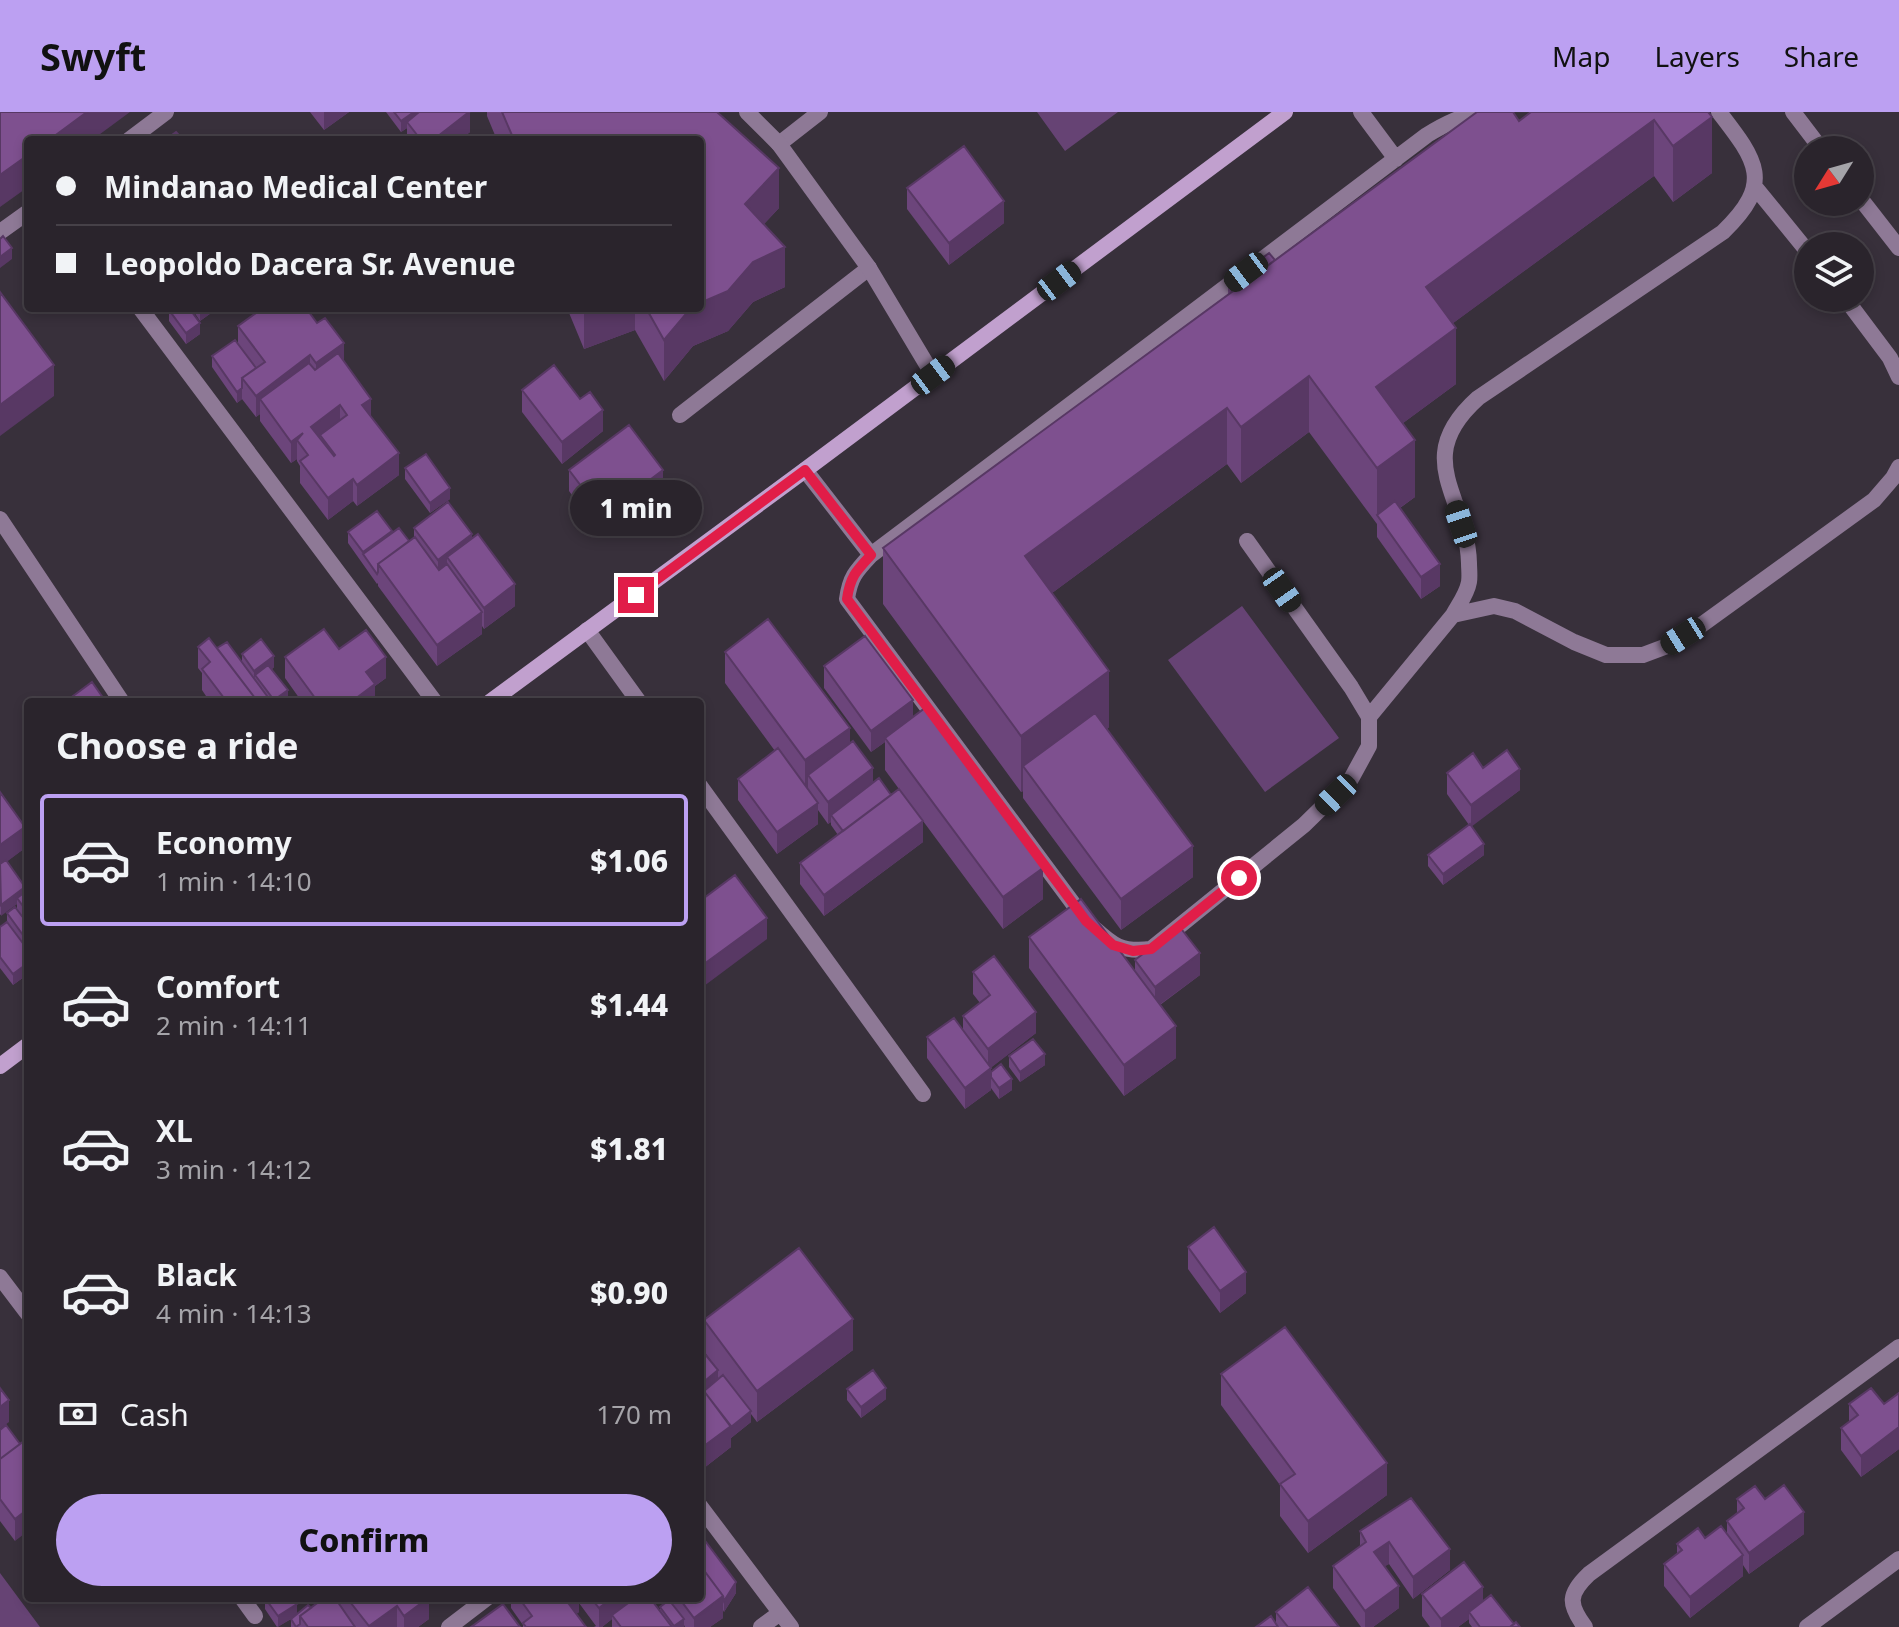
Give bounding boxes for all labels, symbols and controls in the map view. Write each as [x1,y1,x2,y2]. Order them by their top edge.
text: Swyft [40,30,146,82]
text: Map [1552,37,1610,75]
text: Layers [1654,37,1740,75]
text: Share [1784,37,1859,75]
north arrow [1794,136,1874,216]
map controls [1794,136,1874,312]
text: Mindanao Medical Center [104,166,487,207]
button: layers [1794,232,1874,312]
text: Leopoldo Dacera Sr. Avenue [104,243,516,284]
car [1220,248,1272,296]
car [1033,257,1085,305]
car [907,351,959,399]
callout: 1 min [570,479,702,535]
text: 1 min [600,490,672,526]
car [1442,497,1480,551]
car [1258,563,1306,617]
route end [618,577,654,613]
car [1656,613,1710,659]
text: Choose a ride [56,721,298,770]
car [1310,770,1362,820]
text: Economy [156,822,292,863]
icon: car [60,824,132,896]
text: $1.06 [590,840,668,881]
route start [1221,860,1257,896]
text: 1 min · 14:10 [156,863,312,899]
text: Comfort [156,966,280,1007]
icon: car [60,968,132,1040]
text: $1.44 [590,984,668,1025]
text: 2 min · 14:11 [156,1007,312,1043]
text: XL [156,1110,193,1151]
icon: car [60,1112,132,1184]
text: $1.81 [590,1128,668,1169]
text: 3 min · 14:12 [156,1151,312,1187]
text: Black [156,1254,237,1295]
icon: car [60,1256,132,1328]
text: $0.90 [590,1272,668,1313]
text: 4 min · 14:13 [156,1295,312,1331]
icon: cash [56,1392,100,1436]
text: Cash [120,1394,189,1435]
text: 170 m [596,1396,672,1432]
button: Confirm [56,1494,672,1586]

